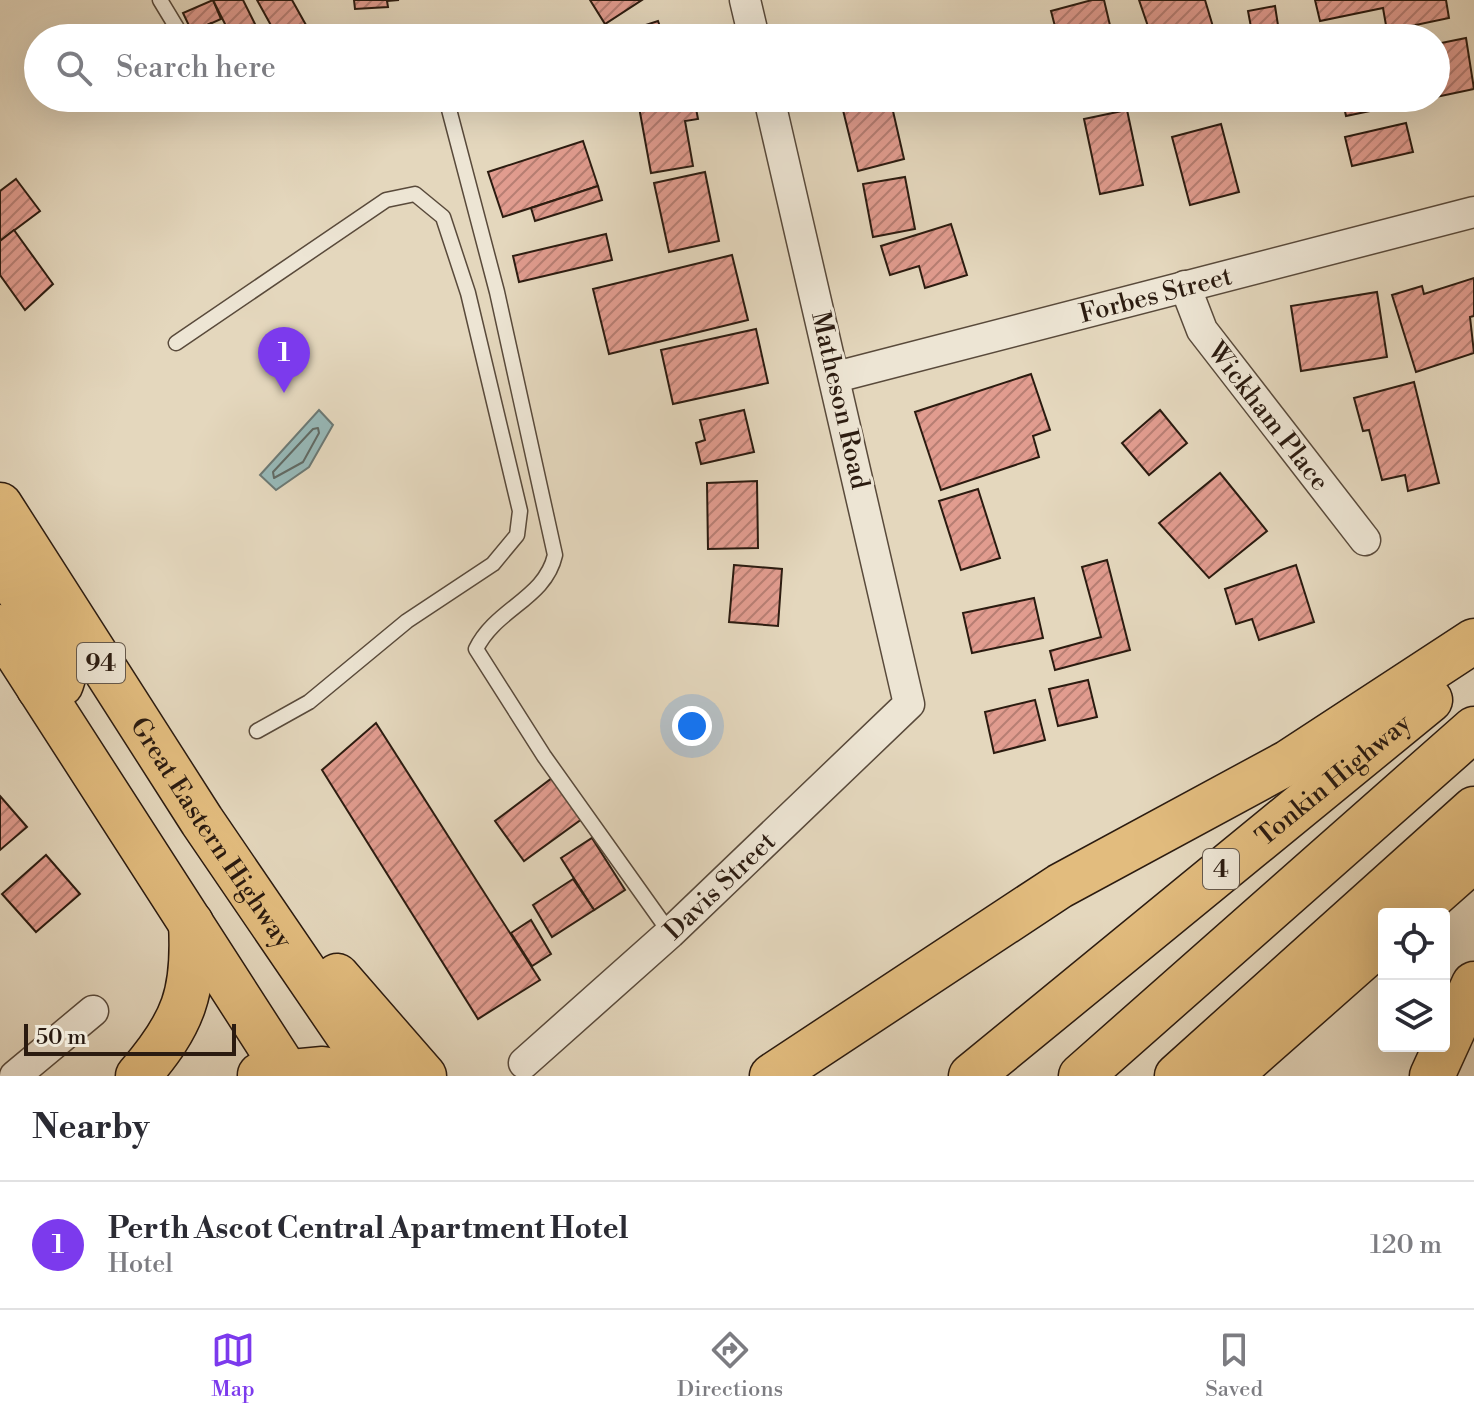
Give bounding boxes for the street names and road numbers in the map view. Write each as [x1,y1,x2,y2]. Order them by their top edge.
street label: Forbes Street [1076,260,1235,330]
street label: Matheson Road [804,308,876,492]
street label: Wickham Place [1200,335,1336,497]
road number: 94 [77,643,125,683]
street label: Tonkin Highway [1250,707,1418,853]
street label: Great Eastern Highway [123,712,299,955]
street label: Davis Street [658,826,783,947]
road number: 4 [1203,849,1239,889]

